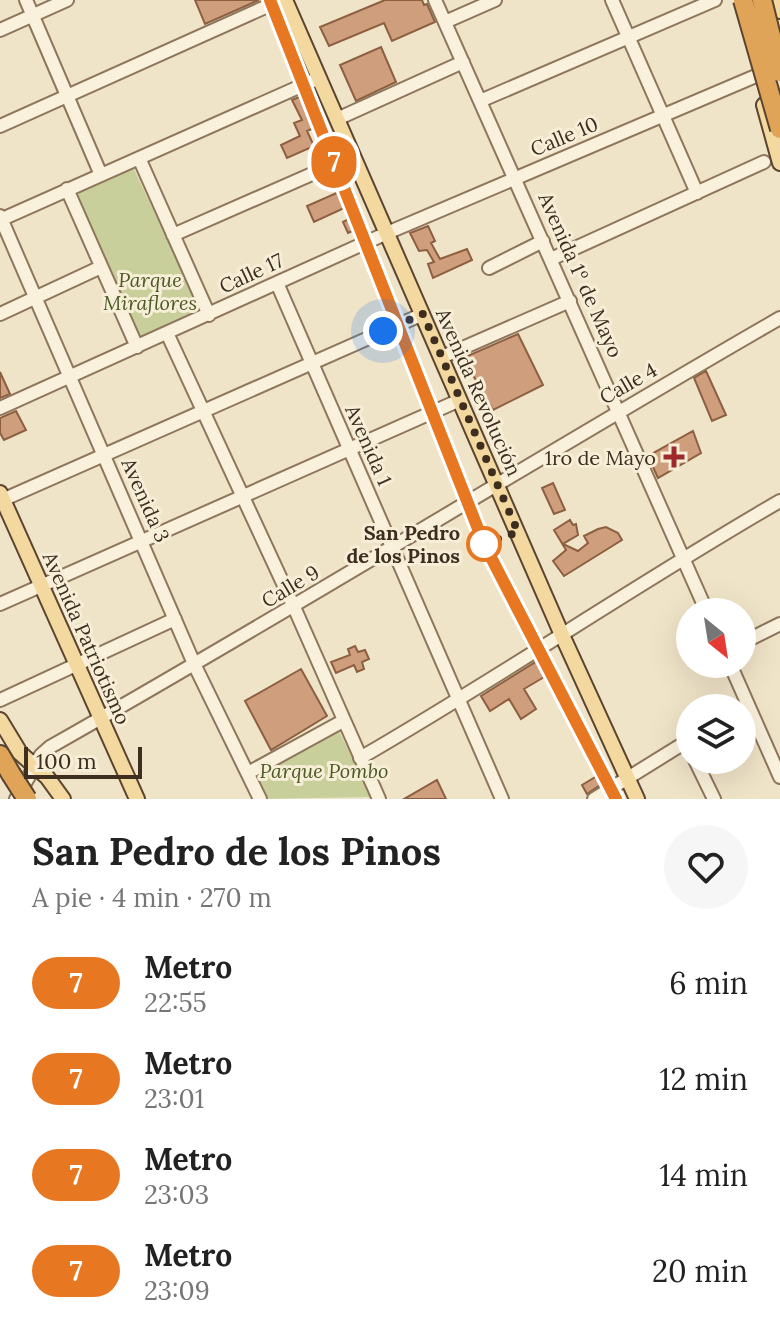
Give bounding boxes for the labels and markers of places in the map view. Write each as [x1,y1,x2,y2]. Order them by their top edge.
place label: 1ro de Mayo [545,445,656,470]
marker: 1ro de Mayo [663,446,685,468]
place label: San Pedro de los Pinos [346,520,460,568]
marker: San Pedro de los Pinos [467,527,501,561]

